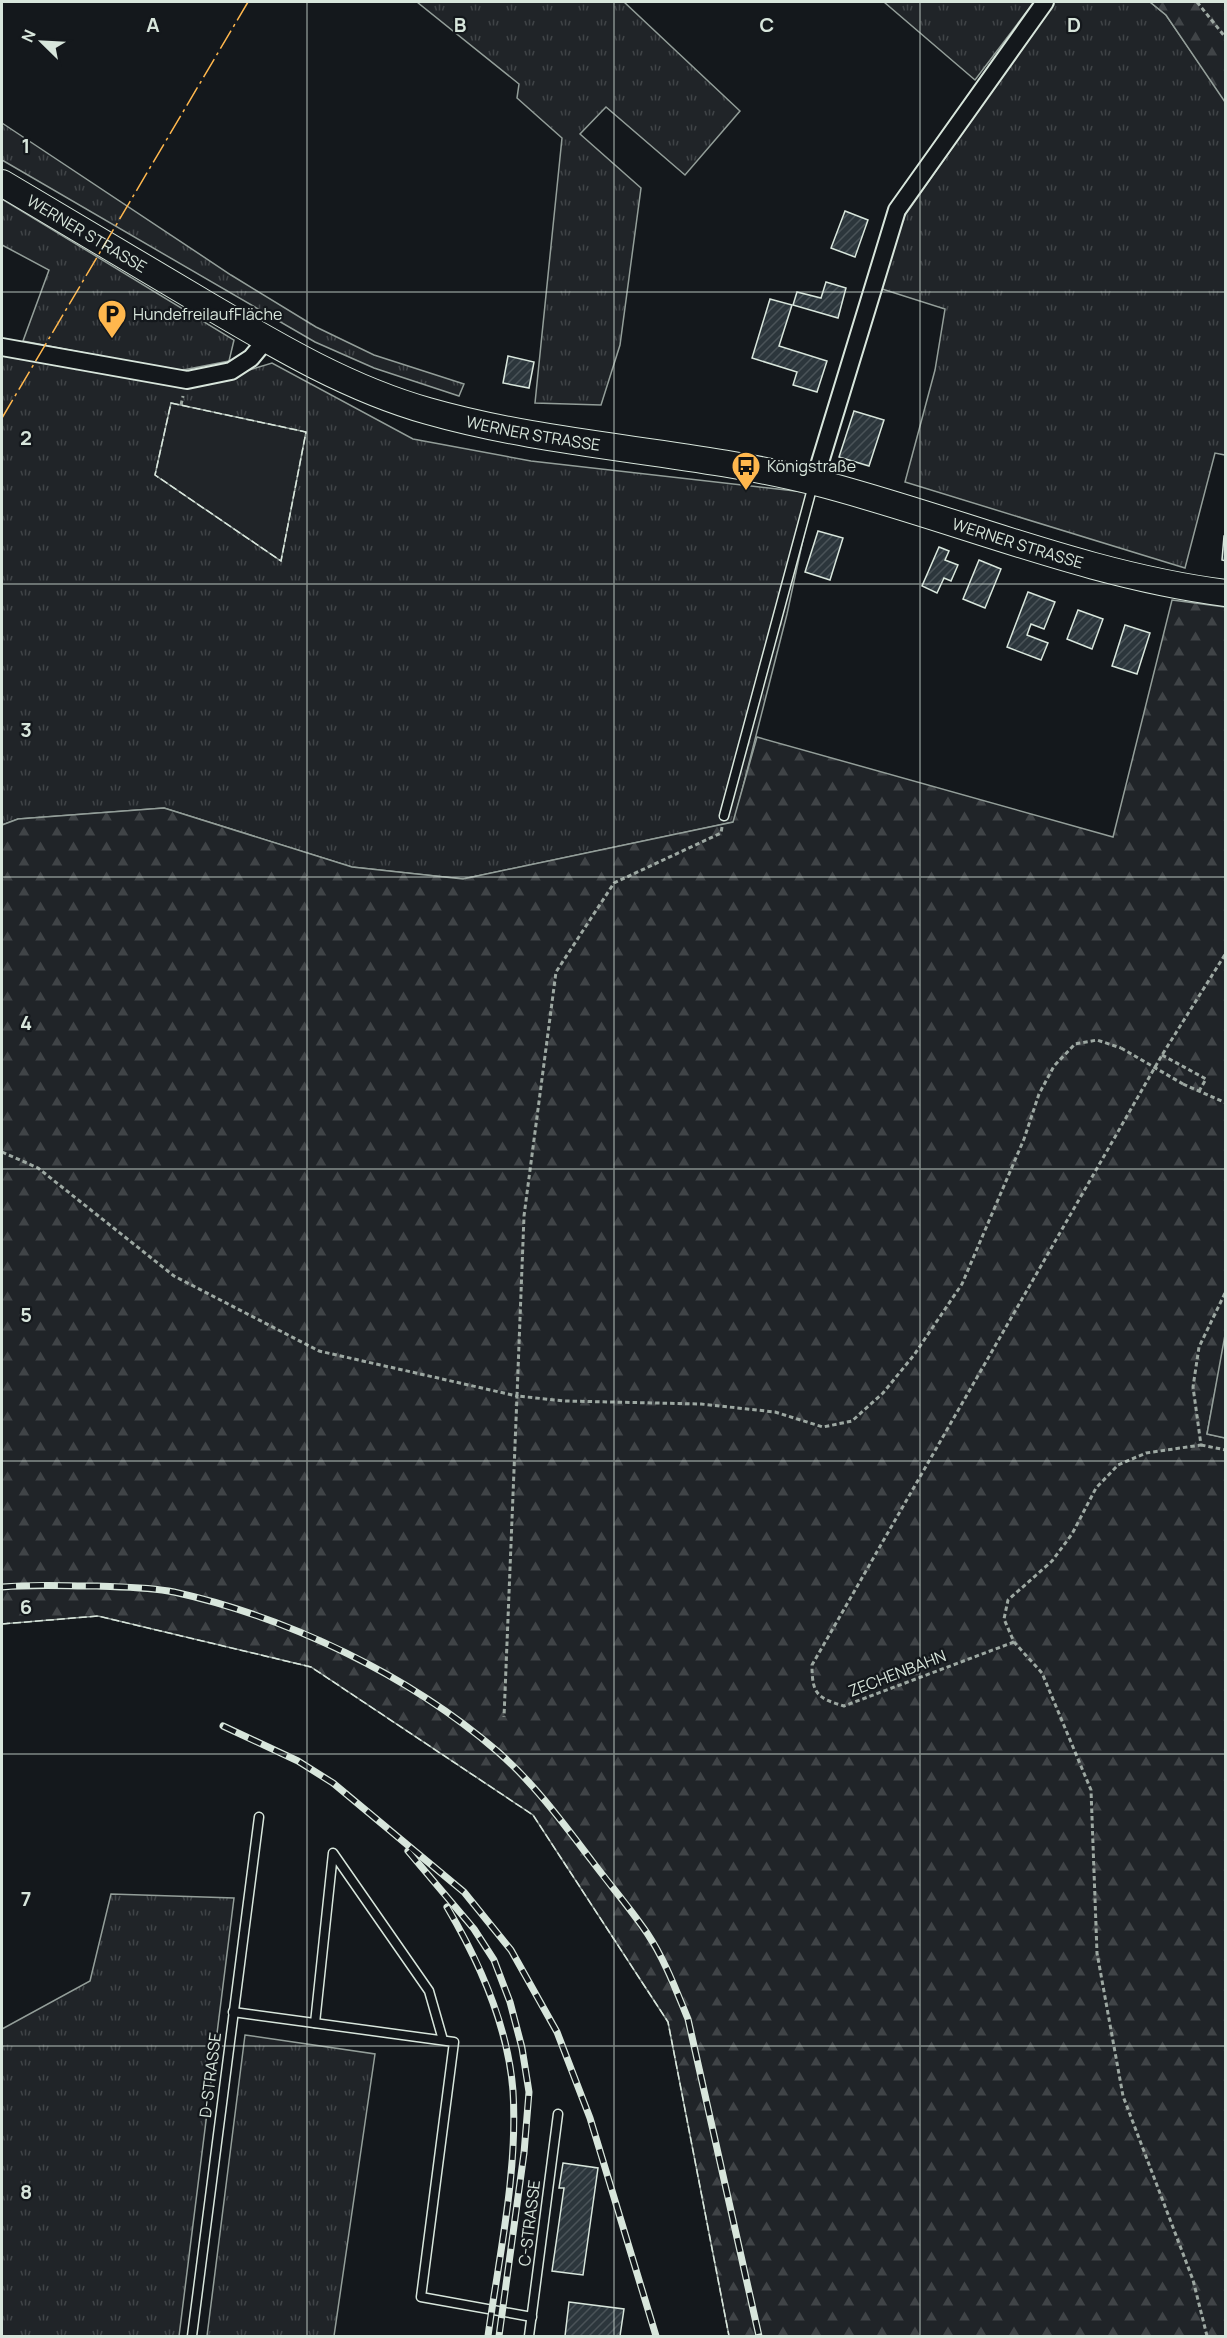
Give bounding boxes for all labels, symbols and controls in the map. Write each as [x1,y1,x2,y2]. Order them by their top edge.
text: A [146,11,160,38]
text: B [454,11,467,38]
text: C [760,11,774,38]
text: D [1067,11,1081,38]
north arrow [12,12,72,72]
text: N [16,26,41,46]
text: 1 [22,132,30,159]
street label: WERNER STRASSE [23,189,151,278]
parking icon: HundefreilaufFläche [96,298,128,340]
place label: HundefreilaufFläche [133,303,282,325]
street label: WERNER STRASSE [464,410,602,456]
text: 2 [20,424,32,451]
bus stop icon: Königstraße [730,450,762,492]
place label: Königstraße [767,455,856,477]
street label: WERNER STRASSE [950,513,1086,574]
text: 3 [20,716,32,743]
text: 4 [20,1009,32,1036]
text: 5 [20,1301,32,1328]
text: 6 [20,1593,32,1620]
street label: ZECHENBAHN [845,1644,949,1702]
text: 7 [21,1885,31,1912]
street label: D-STRASSE [194,2031,226,2119]
text: 8 [20,2178,32,2205]
street label: C-STRASSE [513,2179,545,2267]

